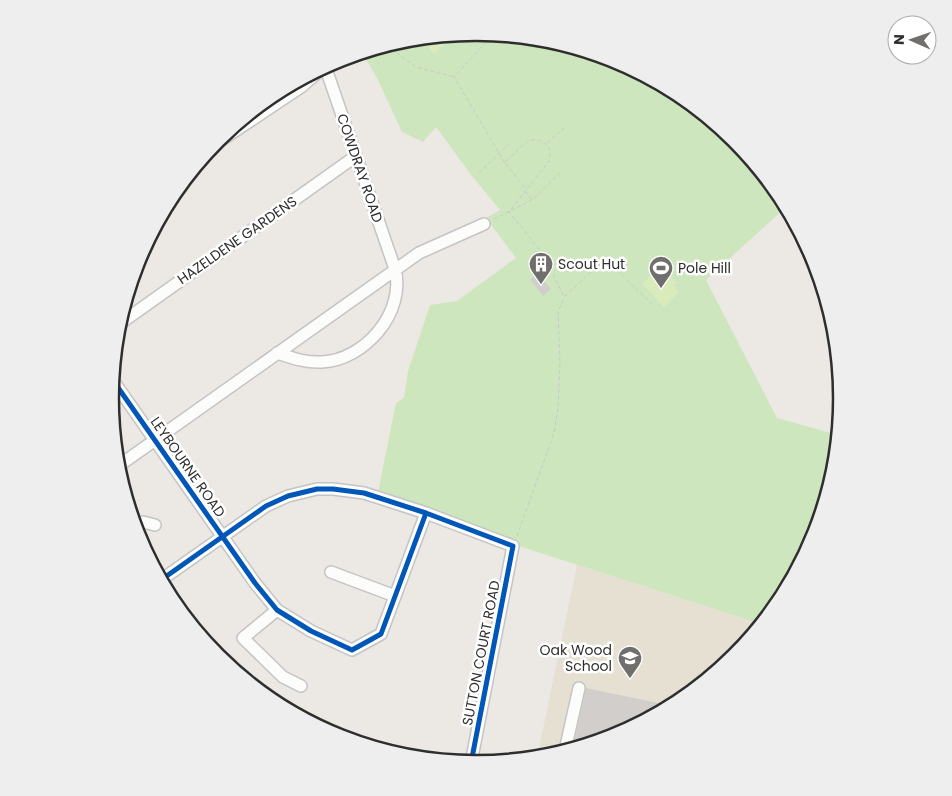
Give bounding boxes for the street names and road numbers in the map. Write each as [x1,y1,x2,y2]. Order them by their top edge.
street label: COWDRAY ROAD [332,111,388,225]
street label: HAZELDENE GARDENS [173,191,301,289]
street label: LEYBOURNE ROAD [146,413,230,521]
street label: SUTTON COURT ROAD [457,579,505,727]

